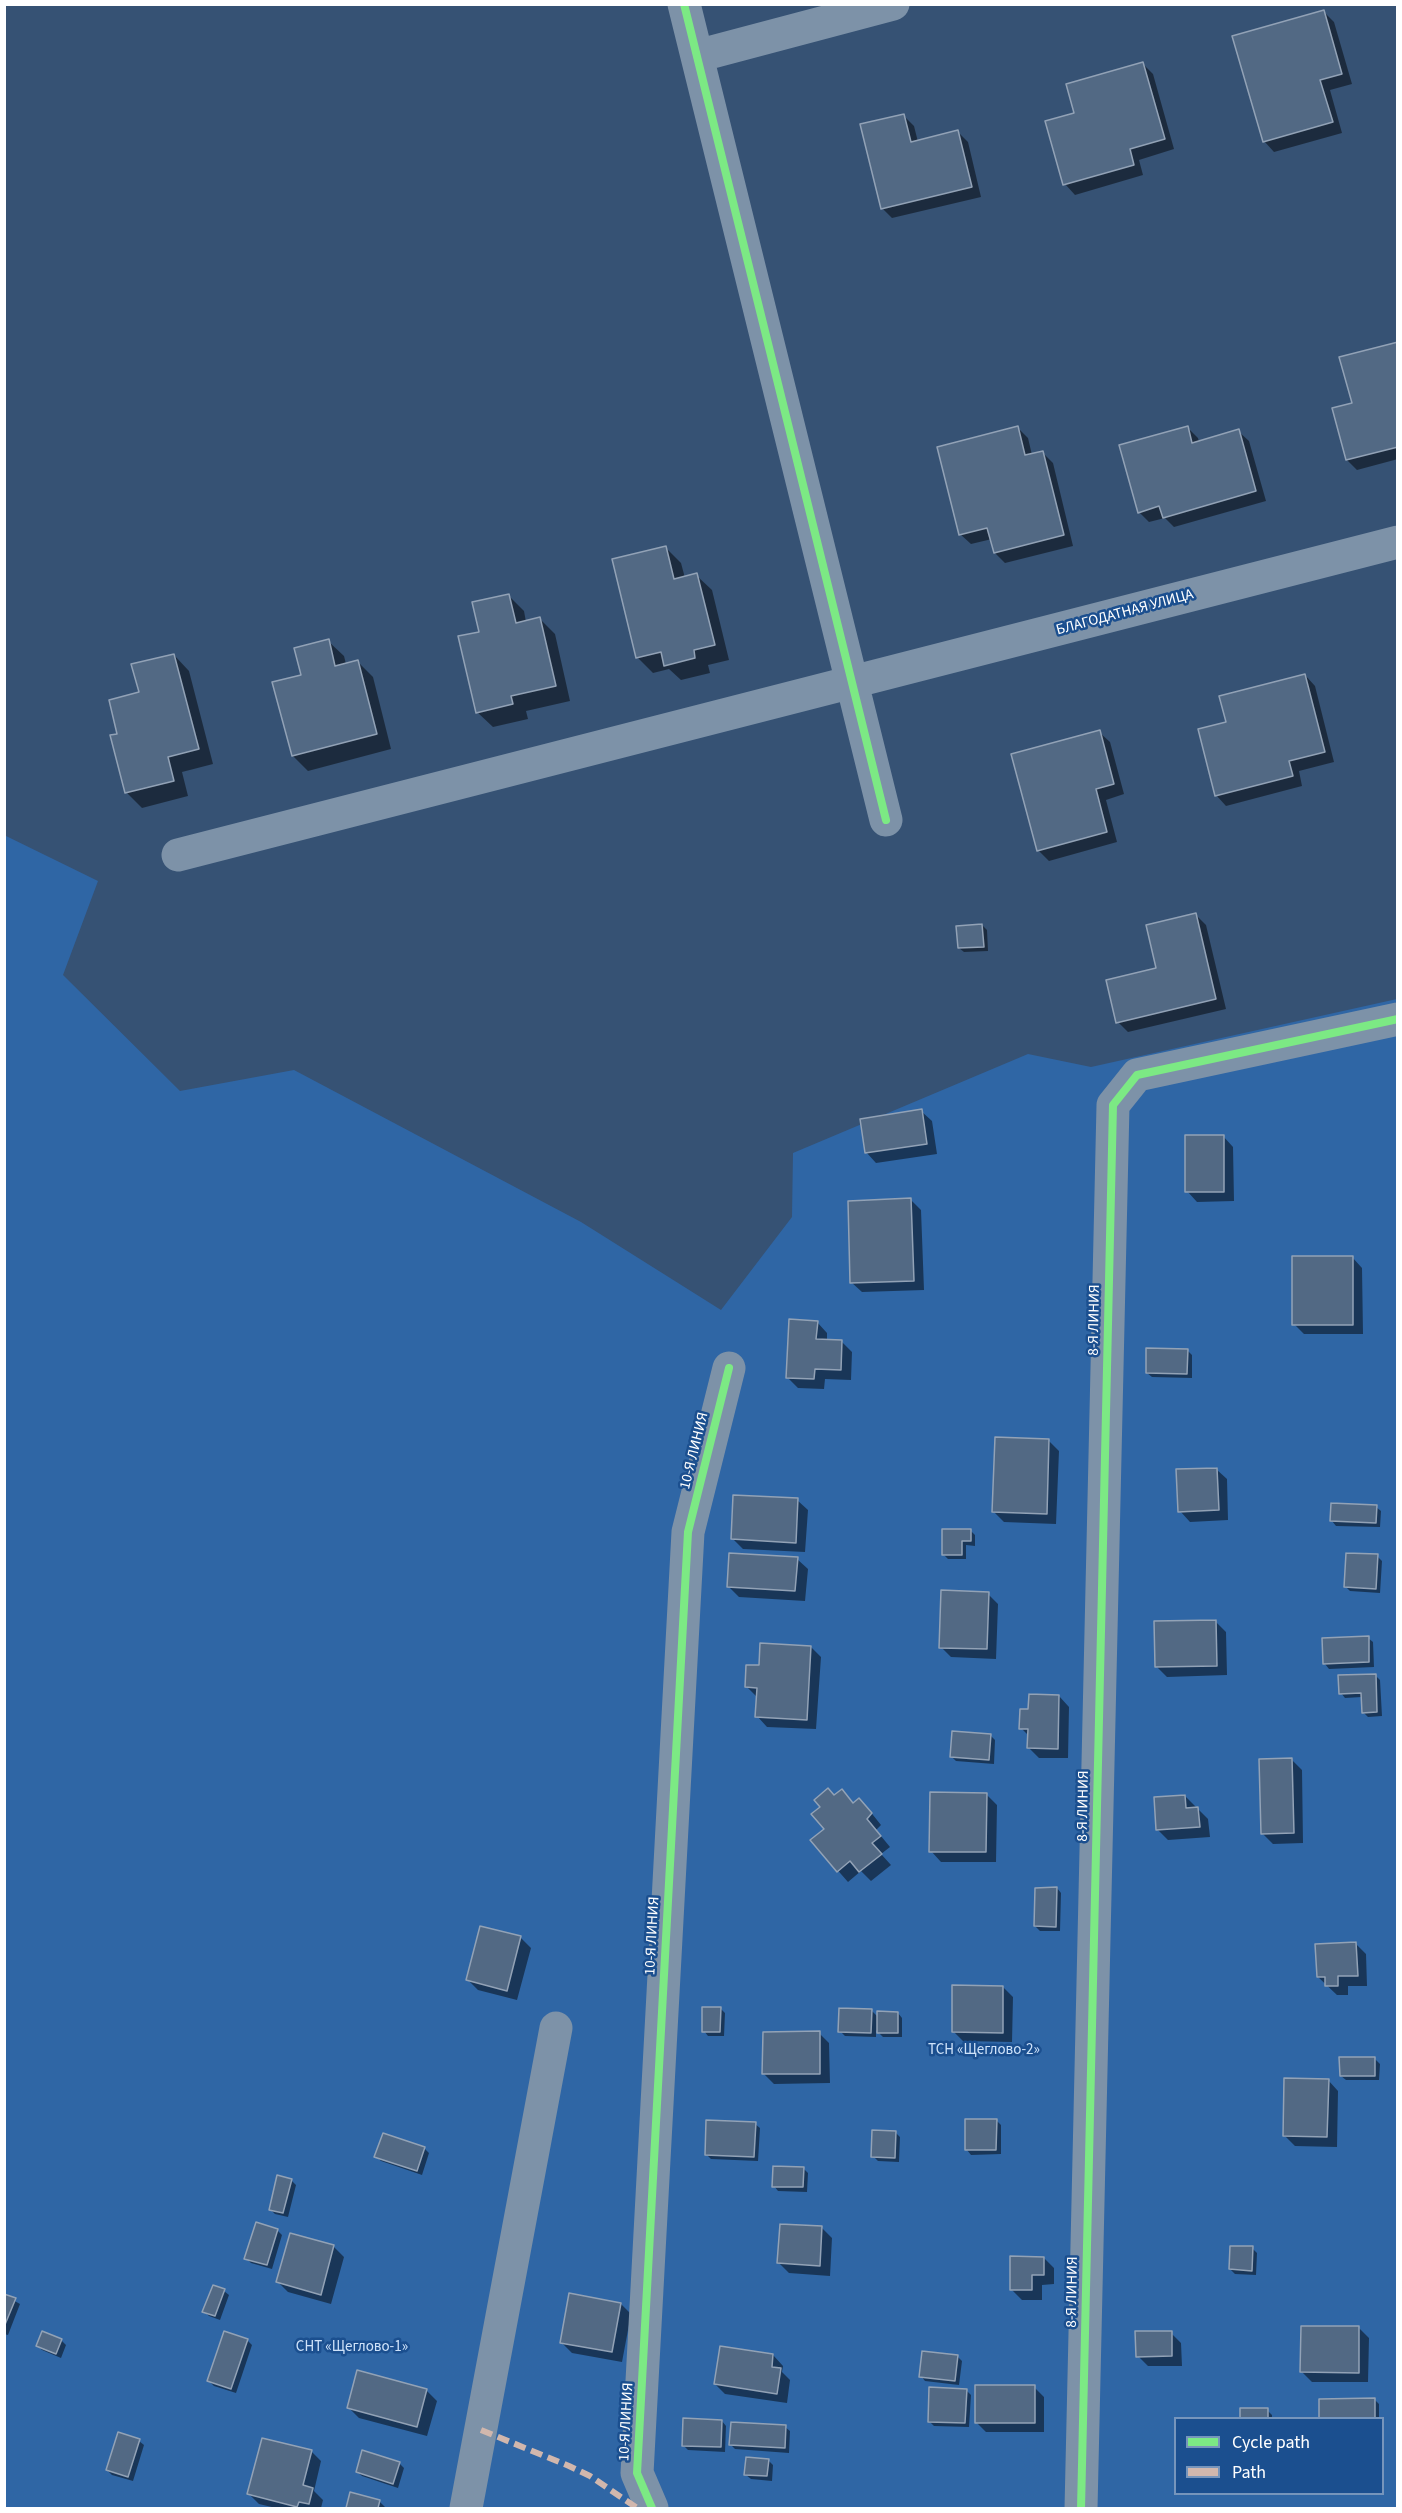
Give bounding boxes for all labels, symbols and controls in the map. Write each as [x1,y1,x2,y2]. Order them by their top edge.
street label: БЛАГОДАТНАЯ УЛИЦА [1054,586,1196,640]
street label: 8-Я ЛИНИЯ [1085,1284,1105,1356]
street label: 10-Я ЛИНИЯ [677,1411,713,1491]
street label: 8-Я ЛИНИЯ [1074,1770,1094,1842]
street label: 10-Я ЛИНИЯ [642,1896,664,1976]
park label: ТСН «Щеглово-2» [928,2042,1040,2060]
street label: 8-Я ЛИНИЯ [1063,2256,1083,2328]
park label: СНТ «Щеглово-1» [296,2339,408,2357]
street label: 10-Я ЛИНИЯ [616,2382,638,2462]
legend [1174,2417,1384,2495]
text: Cycle path [1232,2430,1310,2455]
text: Path [1232,2460,1266,2485]

